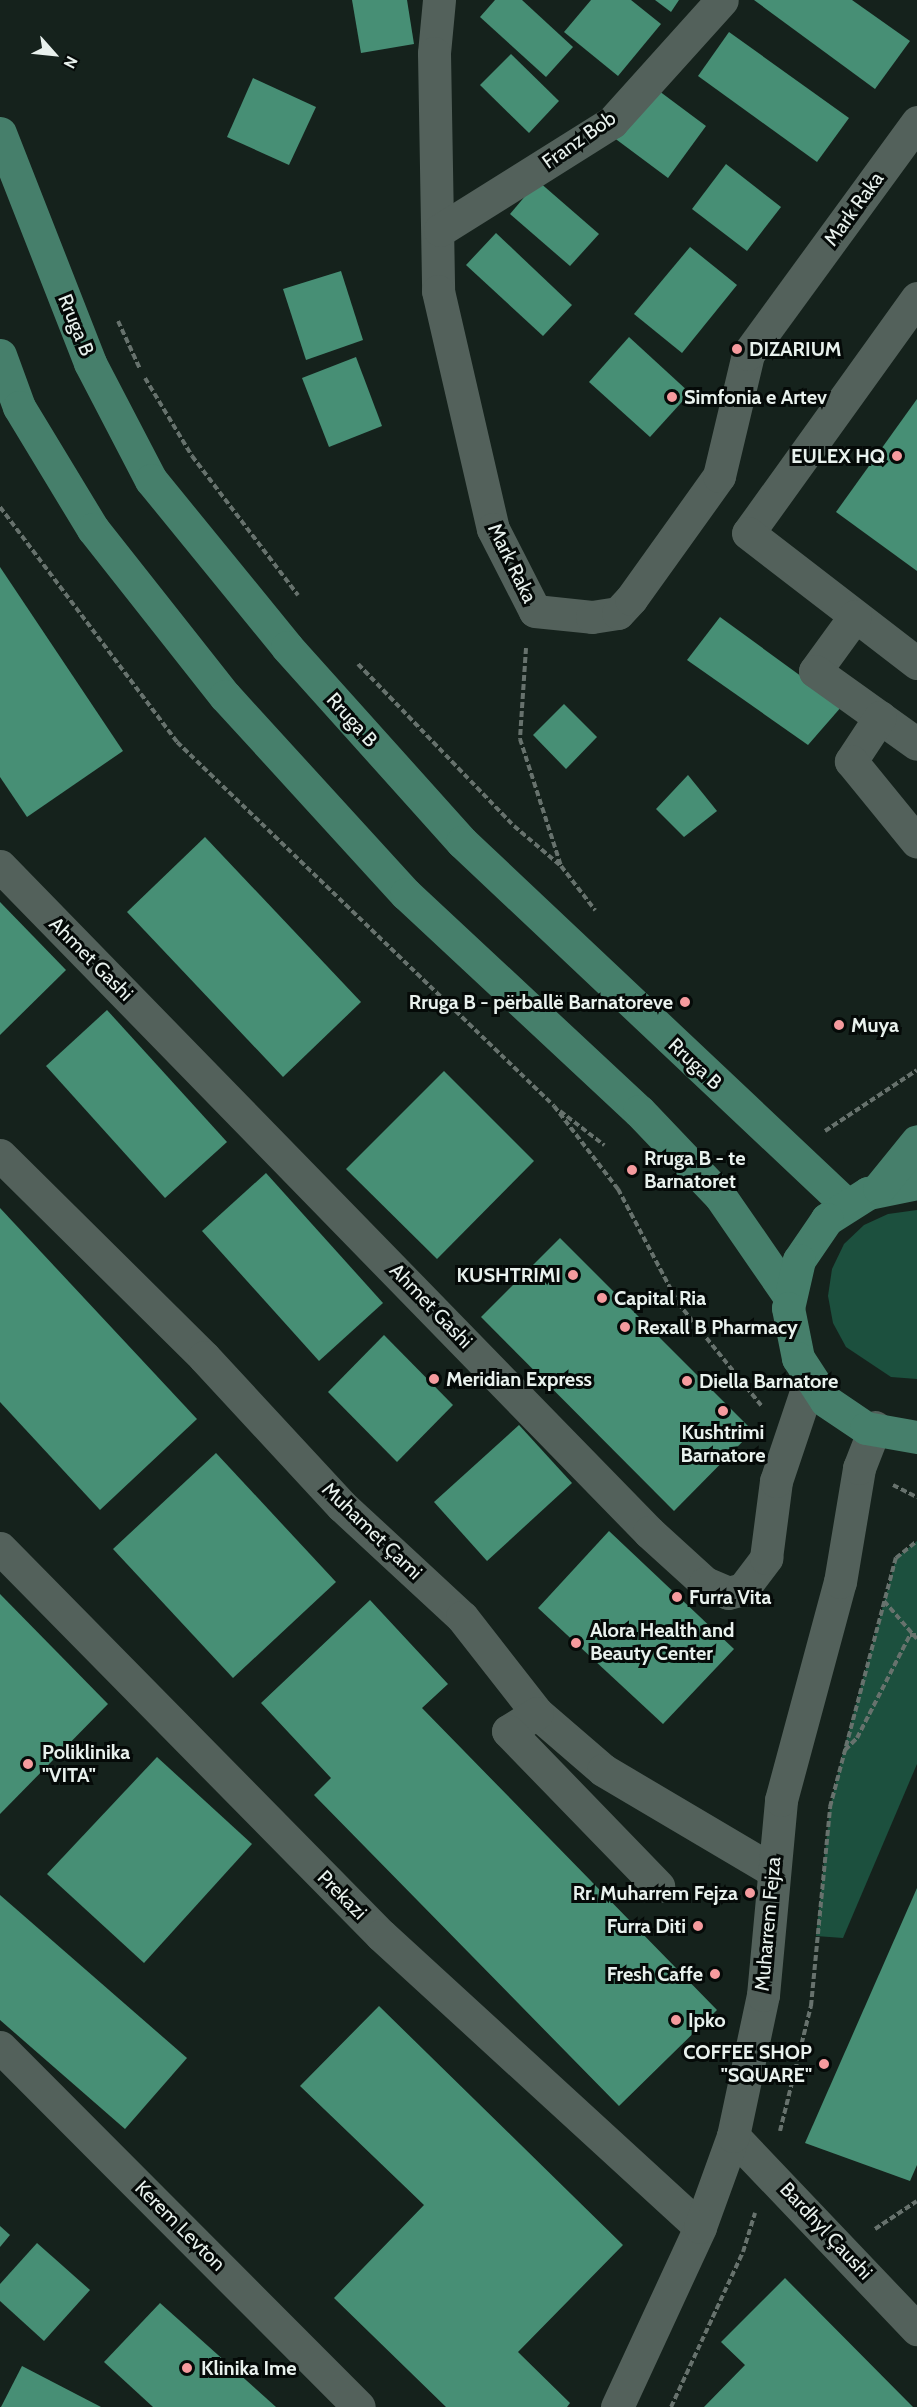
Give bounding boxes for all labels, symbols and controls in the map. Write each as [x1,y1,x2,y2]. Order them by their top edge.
north arrow [24,24,84,84]
text: N [59,53,82,72]
street label: Franz Bob [538,106,620,174]
street label: Mark Raka [819,167,889,251]
street label: Rruga B [53,291,99,359]
place label: DIZARIUM [749,337,841,361]
marker: DIZARIUM [730,342,744,356]
place label: Simfonia e Artev [684,385,827,409]
marker: Simfonia e Artev [665,390,679,404]
place label: EULEX HQ [791,444,885,468]
marker: EULEX HQ [890,449,904,463]
street label: Mark Raka [482,519,542,607]
street label: Rruga B [321,688,383,752]
street label: Ahmet Gashi [44,912,138,1006]
place label: Rruga B - përballë Barnatoreve [409,990,673,1014]
marker: Rruga B - përballë Barnatoreve [678,995,692,1009]
place label: Muya [851,1013,899,1037]
marker: Muya [832,1018,846,1032]
street label: Rruga B [663,1033,727,1095]
place label: Rruga B - te Barnatoret [644,1146,746,1193]
marker: Rruga B - te Barnatoret [625,1163,639,1177]
street label: Ahmet Gashi [385,1259,477,1353]
place label: KUSHTRIMI [457,1263,561,1287]
marker: KUSHTRIMI [566,1268,580,1282]
place label: Capital Ria [614,1286,706,1310]
marker: Capital Ria [595,1291,609,1305]
place label: Rexall B Pharmacy [637,1315,798,1339]
marker: Rexall B Pharmacy [618,1320,632,1334]
place label: Meridian Express [446,1367,592,1391]
place label: Diella Barnatore [699,1369,838,1393]
marker: Meridian Express [427,1372,441,1386]
marker: Diella Barnatore [680,1374,694,1388]
marker: Kushtrimi Barnatore [716,1404,730,1418]
place label: Kushtrimi Barnatore [681,1420,765,1467]
street label: Muhamet Çami [317,1477,427,1585]
place label: Furra Vita [689,1585,771,1609]
marker: Furra Vita [670,1590,684,1604]
place label: Alora Health and Beauty Center [590,1619,734,1666]
marker: Alora Health and Beauty Center [567,1634,585,1652]
place label: Poliklinika "VITA" [42,1740,130,1787]
marker: Poliklinika "VITA" [19,1755,37,1773]
street label: Muharrem Fejza [750,1856,786,1992]
street label: Prekazi [312,1865,372,1925]
place label: Rr. Muharrem Fejza [573,1881,738,1905]
marker: Rr. Muharrem Fejza [743,1886,757,1900]
place label: Furra Diti [607,1914,686,1938]
marker: Furra Diti [691,1919,705,1933]
place label: Fresh Caffe [607,1962,703,1986]
marker: Fresh Caffe [708,1967,722,1981]
place label: Ipko [688,2008,726,2032]
marker: Ipko [669,2013,683,2027]
place label: COFFEE SHOP "SQUARE" [683,2040,812,2087]
marker: COFFEE SHOP "SQUARE" [817,2057,831,2071]
street label: Kerem Levton [130,2176,230,2276]
street label: Bardhyl Çaushi [775,2177,877,2285]
place label: Klinika Ime [201,2356,297,2380]
marker: Klinika Ime [178,2359,196,2377]

